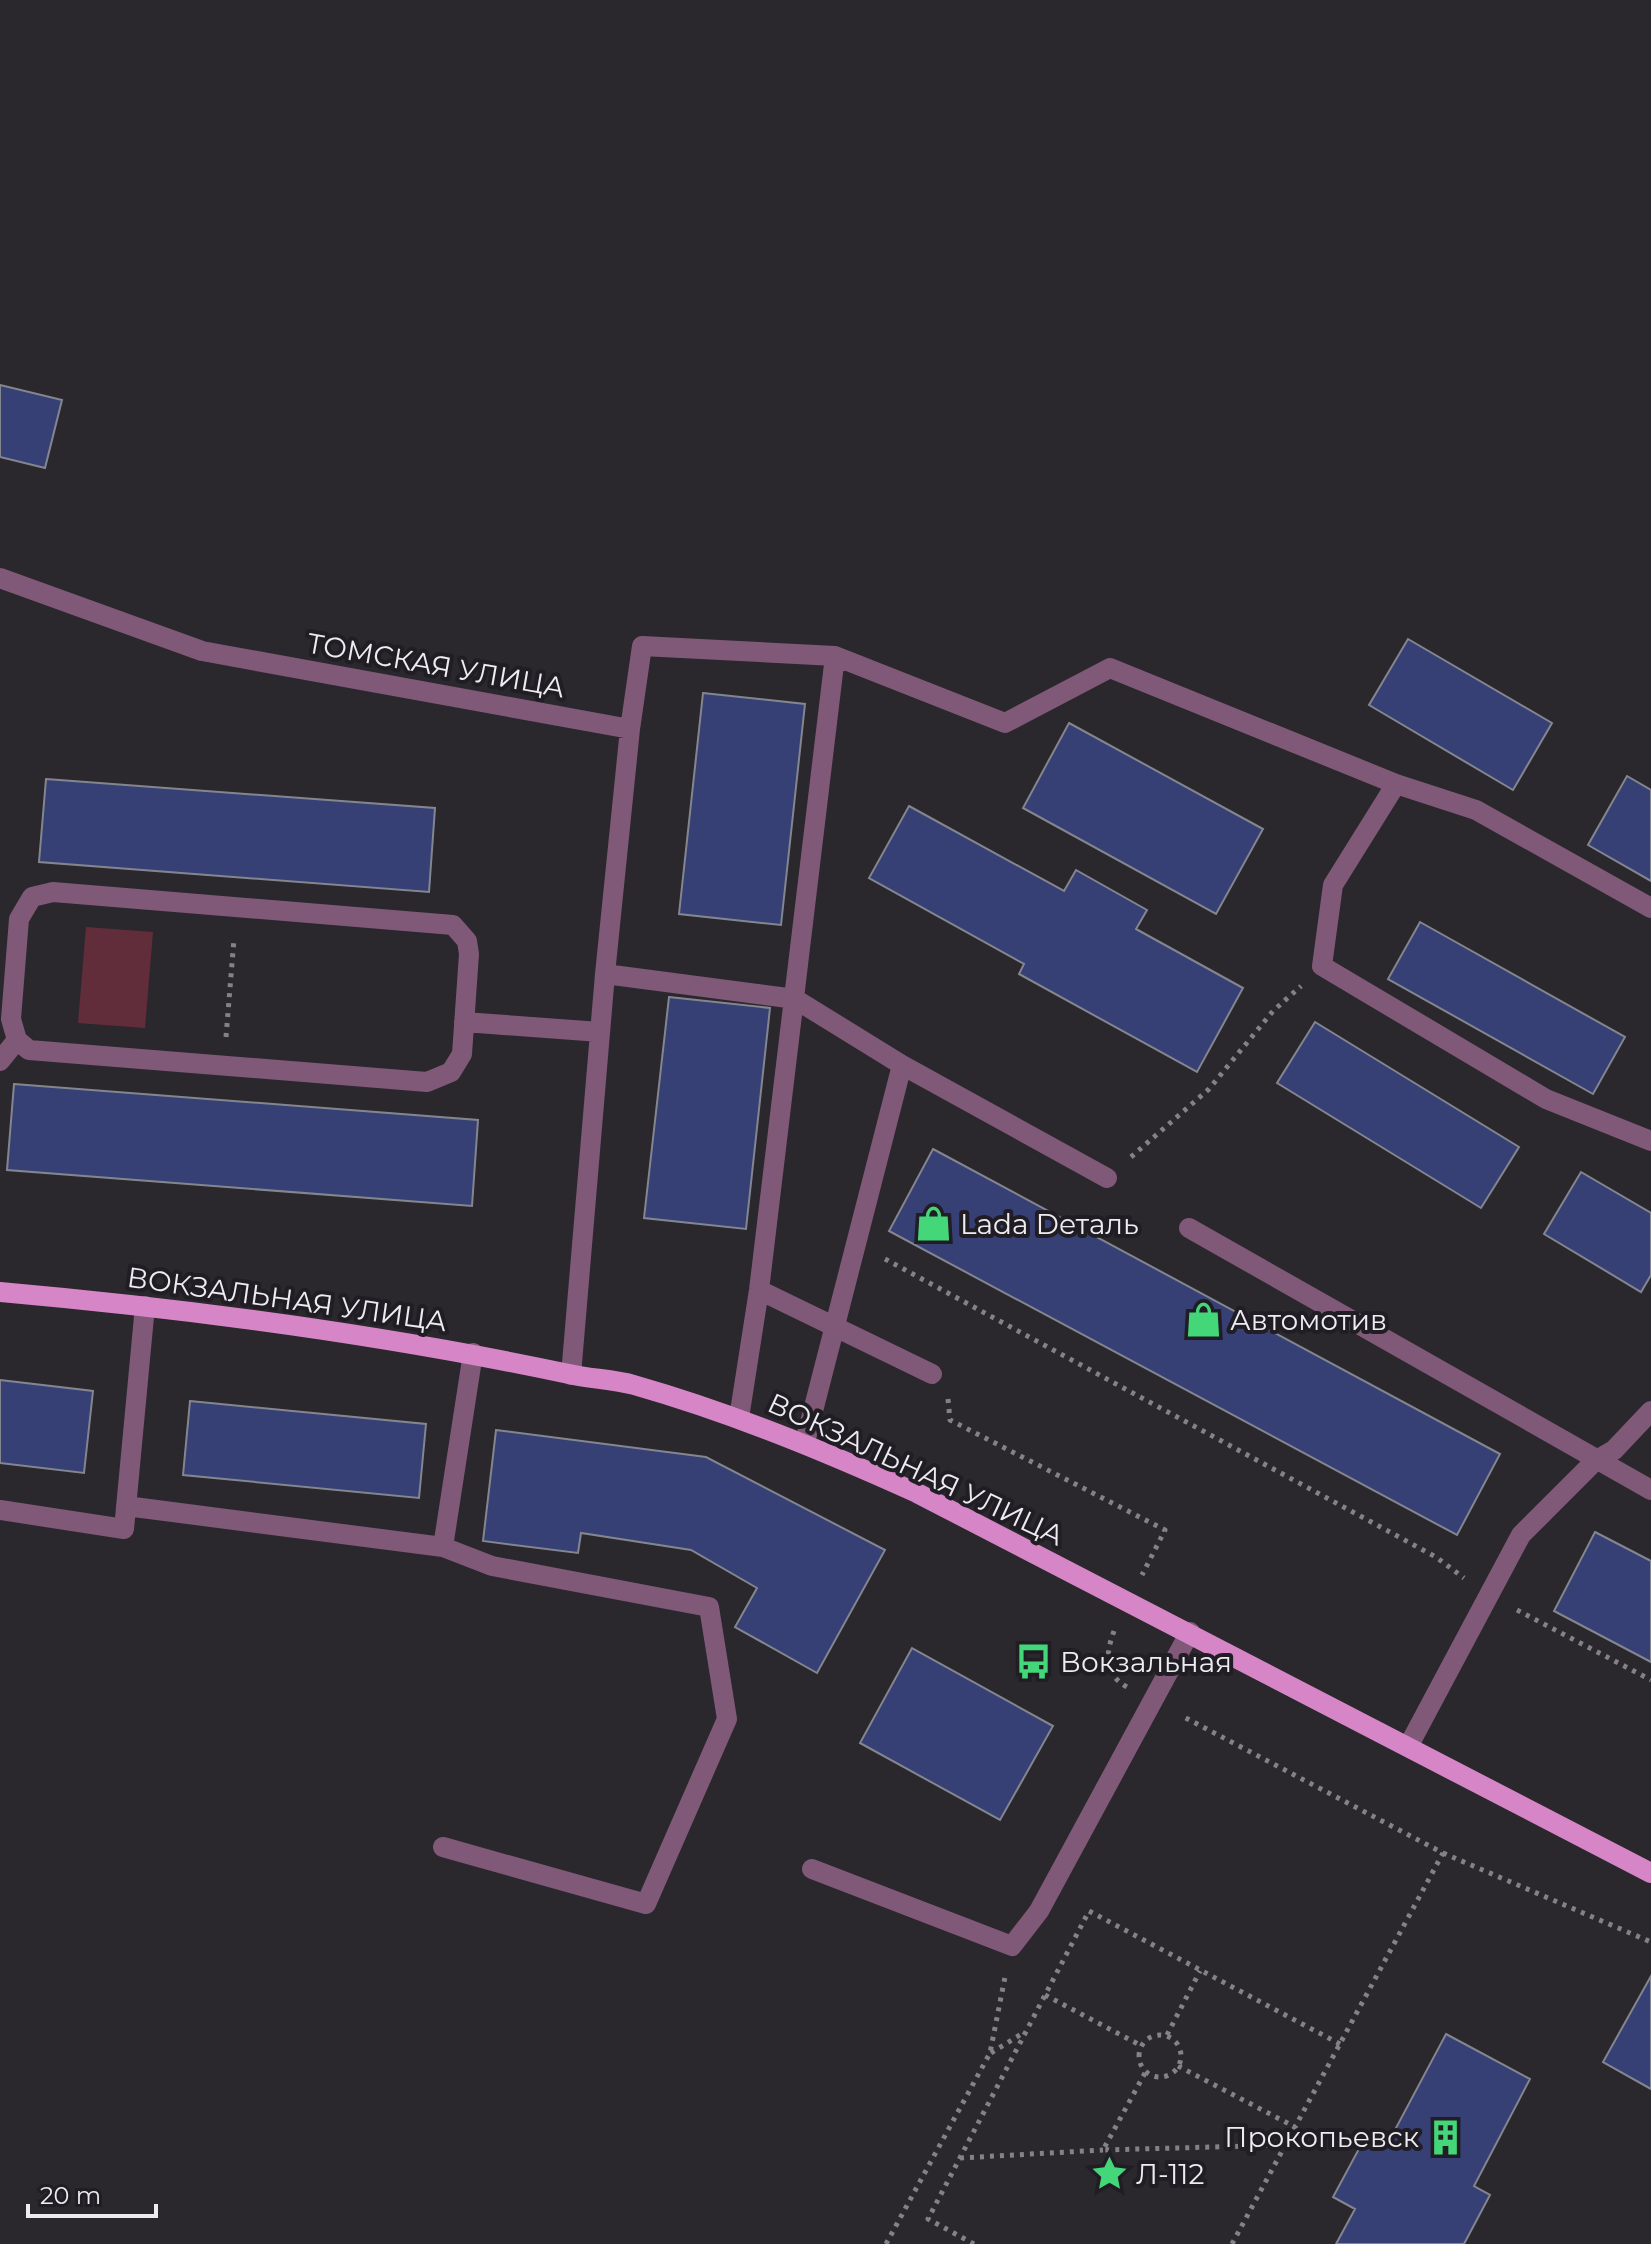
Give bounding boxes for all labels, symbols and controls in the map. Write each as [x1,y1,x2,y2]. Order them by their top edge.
street label: ТОМСКАЯ УЛИЦА [305,626,568,704]
shop icon: Lada Dеталь [915,1205,953,1243]
place label: Lada Dеталь [960,1207,1139,1241]
street label: ВОКЗАЛЬНАЯ УЛИЦА [125,1260,449,1338]
shop icon: Автомотив [1185,1301,1223,1339]
place label: Автомотив [1230,1303,1387,1337]
street label: ВОКЗАЛЬНАЯ УЛИЦА [763,1385,1070,1553]
bus stop icon: Вокзальная [1015,1643,1053,1681]
place label: Вокзальная [1060,1645,1232,1679]
building icon: Прокопьевск [1426,2118,1464,2156]
place label: Прокопьевск [1224,2120,1419,2154]
place icon: Л-112 [1091,2155,1129,2193]
place label: Л-112 [1136,2157,1204,2191]
scale bar [28,2168,156,2218]
text: 20 m [40,2181,101,2210]

